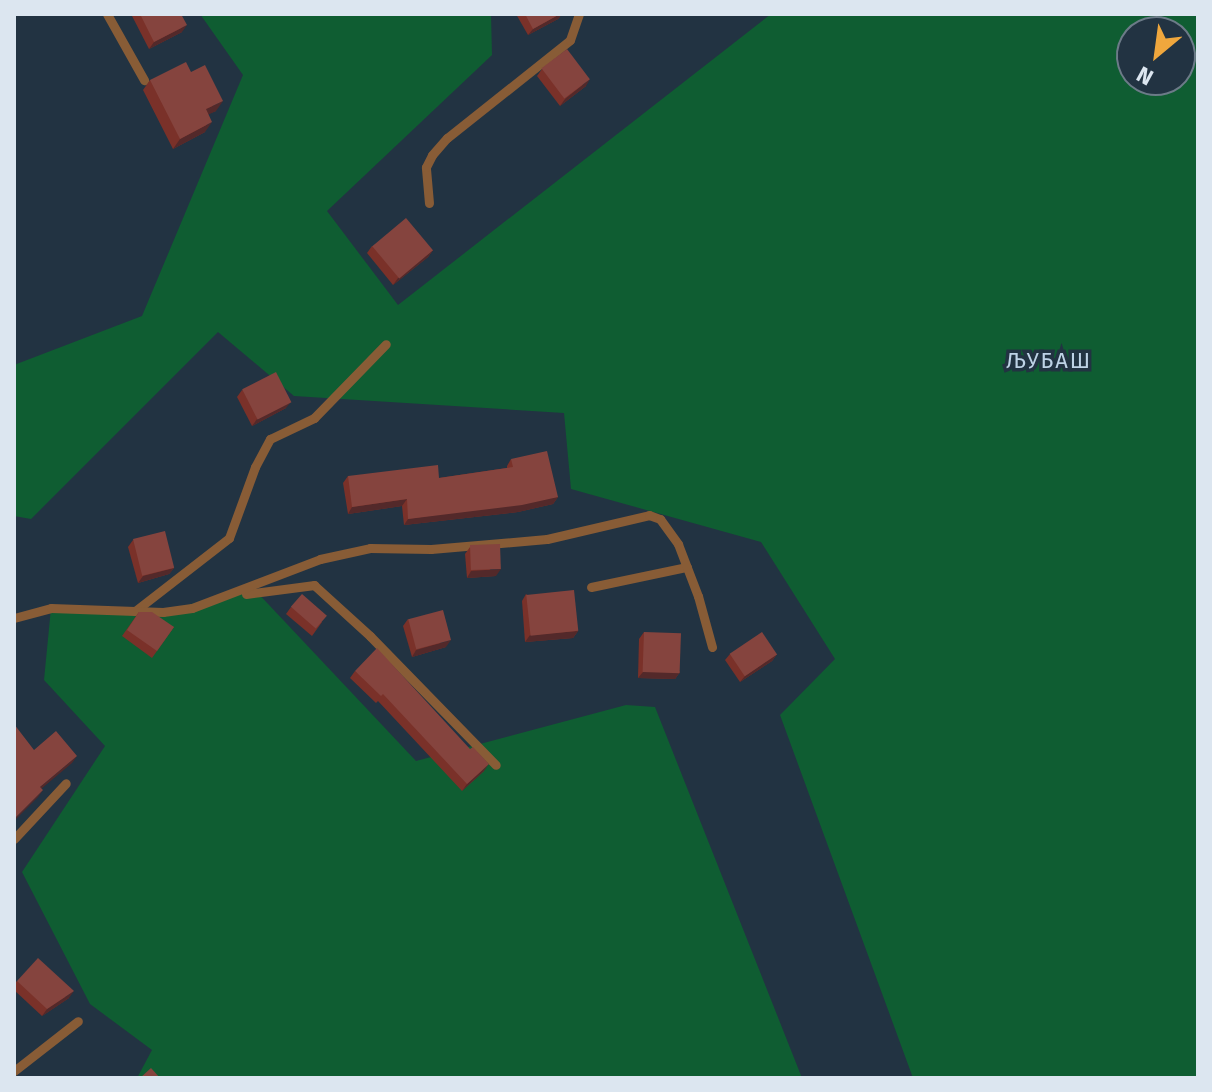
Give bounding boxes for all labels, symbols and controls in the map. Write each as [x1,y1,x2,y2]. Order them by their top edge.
north arrow [1116,16,1196,96]
text: N [1132,60,1158,91]
district label: ЉУБАШ [1006,348,1092,374]

